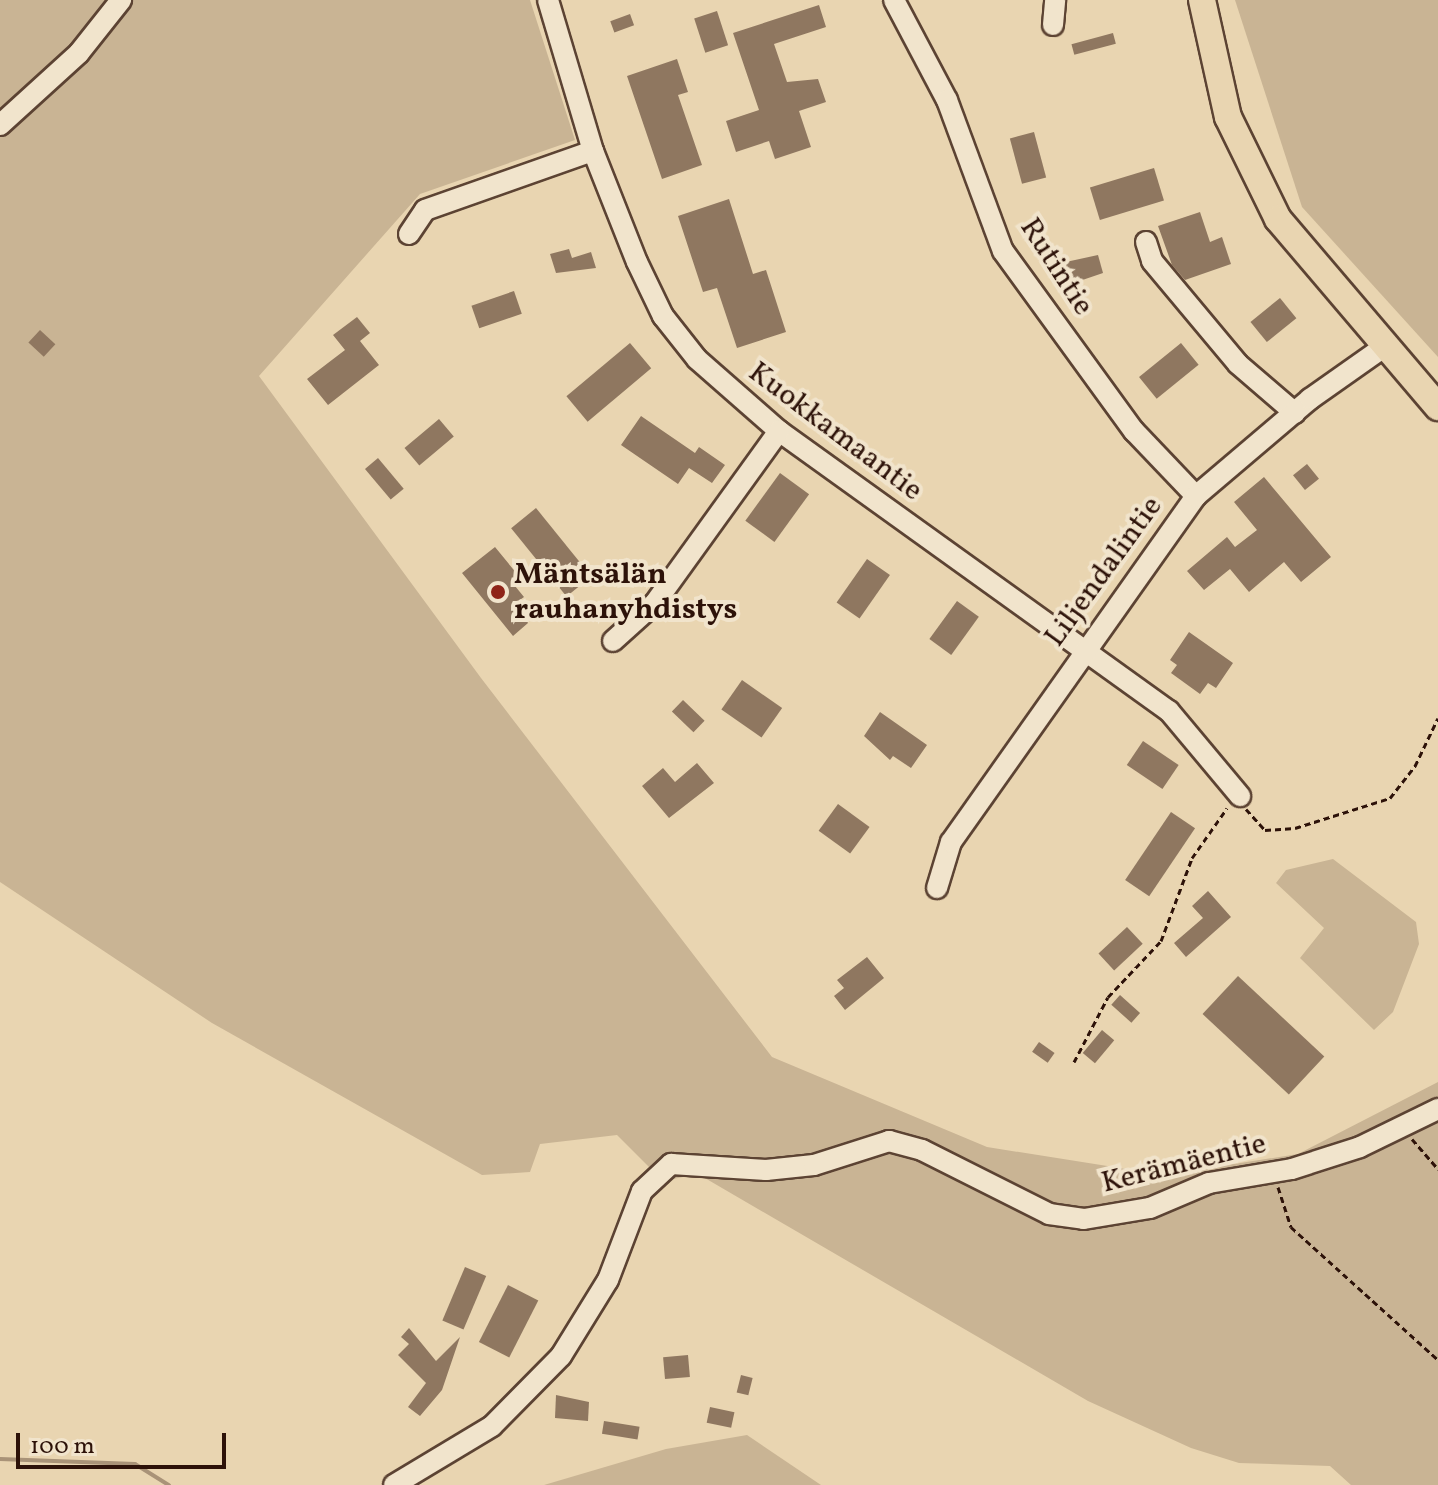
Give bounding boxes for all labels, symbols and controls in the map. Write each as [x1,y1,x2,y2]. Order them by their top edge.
street label: Rutintie [1011,212,1101,322]
street label: Kuokkamaantie [741,355,929,509]
street label: Liljendalintie [1037,490,1171,654]
place label: Mäntsälän rauhanyhdistys [514,557,737,628]
marker: Mäntsälän rauhanyhdistys [489,583,507,601]
street label: Kerämäentie [1098,1126,1270,1202]
scale bar [20,1417,230,1467]
text: 100 m [30,1430,95,1464]

